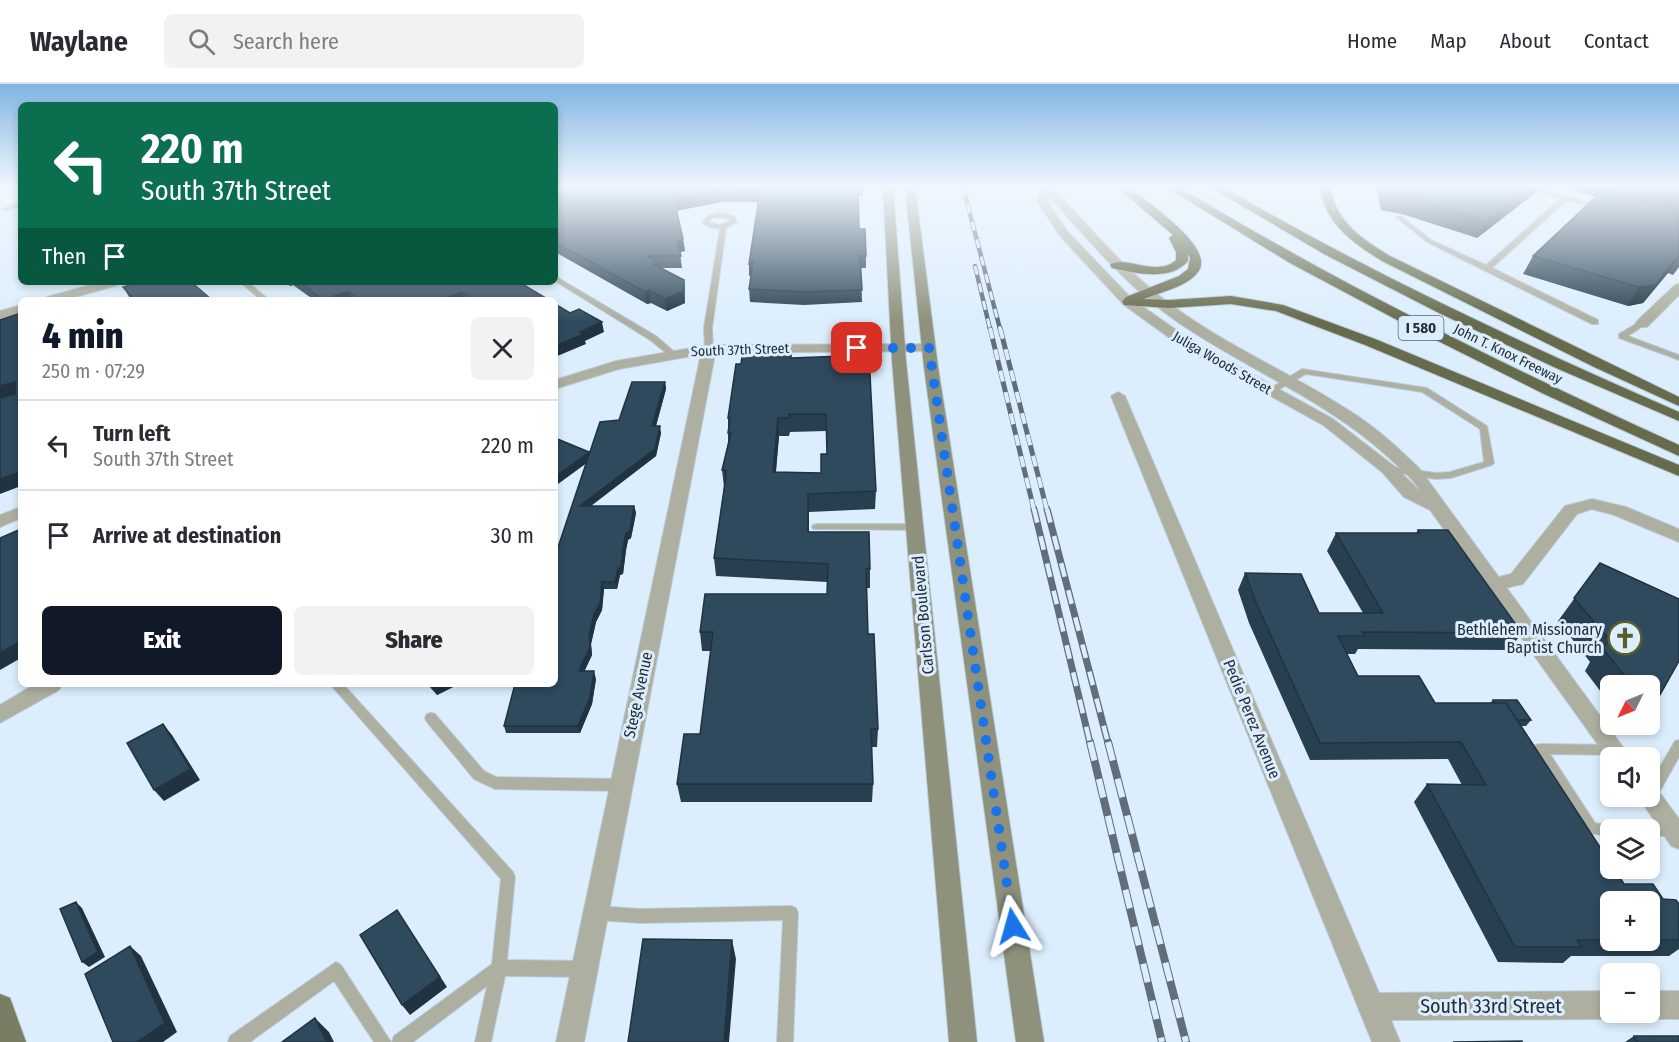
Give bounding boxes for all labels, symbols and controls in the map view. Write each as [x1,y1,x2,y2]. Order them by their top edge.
search box [164,14,584,68]
text: Waylane [30,25,128,58]
icon: search [185,25,218,58]
text: Search here [233,28,339,55]
text: Home [1347,28,1397,54]
text: Map [1430,28,1467,54]
text: About [1500,28,1551,54]
text: Contact [1584,28,1649,54]
text: 220 m [141,124,244,174]
icon: left [42,126,120,204]
text: South 37th Street [141,175,331,207]
icon: arrive [98,240,131,273]
text: Then [42,243,86,270]
text: 4 min [42,314,124,358]
road number: I 580 [1398,316,1444,340]
button: close [471,317,534,380]
street label: John T. Knox Freeway [1451,320,1566,388]
pin [831,322,882,373]
street label: Juliga Woods Street [1170,328,1275,398]
icon: arrive [840,331,873,364]
street label: South 37th Street [690,340,790,360]
text: 250 m · 07:29 [42,359,145,383]
text: Turn left [93,420,171,447]
icon: left [42,429,75,462]
text: 220 m [481,432,534,459]
text: South 37th Street [93,447,234,471]
icon: arrive [42,519,75,552]
text: Arrive at destination [93,522,281,549]
text: 30 m [491,522,534,549]
street label: Carlson Boulevard [908,555,938,675]
button: Exit [42,606,282,675]
button: Share [294,606,534,675]
place label: Bethlehem Missionary Baptist Church [1457,620,1603,657]
church icon: Bethlehem Missionary Baptist Church [1607,620,1643,656]
street label: Stege Avenue [620,650,656,740]
street label: Pedie Perez Avenue [1219,657,1285,781]
north arrow [1600,675,1660,735]
map controls [1600,675,1660,1023]
button: sound [1600,747,1660,807]
button: layers [1600,819,1660,879]
button: + [1600,891,1660,951]
position arrow [981,894,1045,958]
button: − [1600,963,1660,1023]
street label: South 33rd Street [1420,994,1562,1018]

